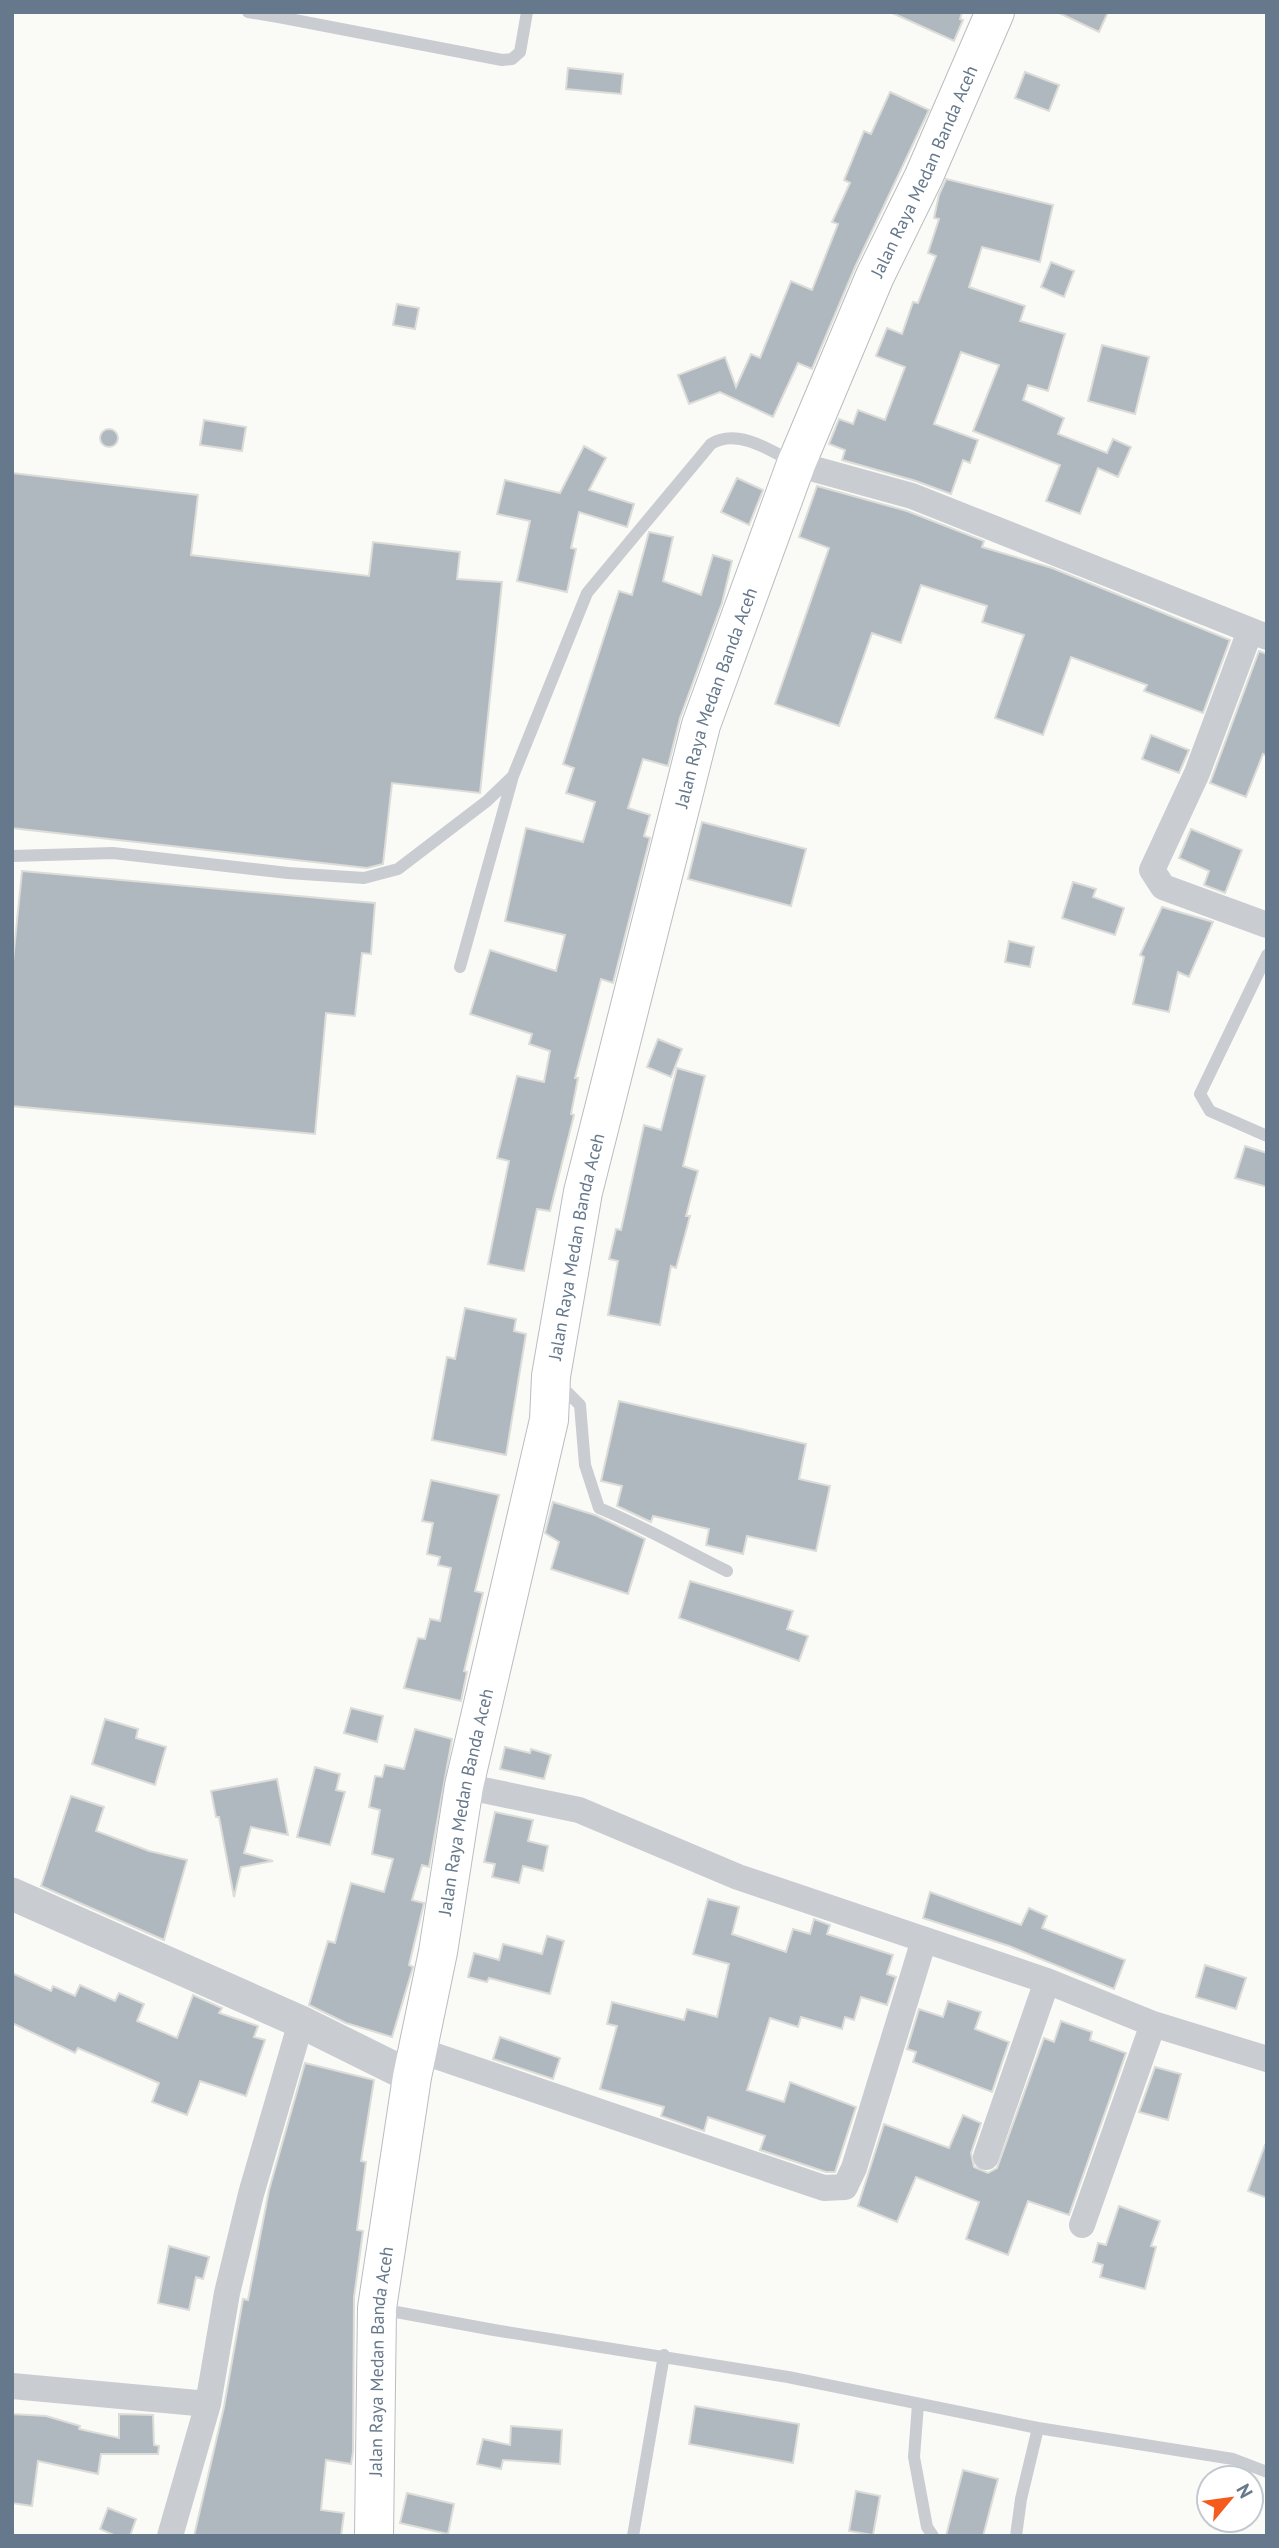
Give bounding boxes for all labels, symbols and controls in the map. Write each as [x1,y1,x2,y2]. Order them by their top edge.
street label: Jalan Raya Medan Banda Aceh [864,62,982,282]
street label: Jalan Raya Medan Banda Aceh [669,584,762,811]
street label: Jalan Raya Medan Banda Aceh [542,1131,609,1363]
street label: Jalan Raya Medan Banda Aceh [432,1686,498,1918]
street label: Jalan Raya Medan Banda Aceh [363,2245,398,2477]
north arrow [1195,2464,1265,2534]
text: N [1231,2479,1258,2502]

